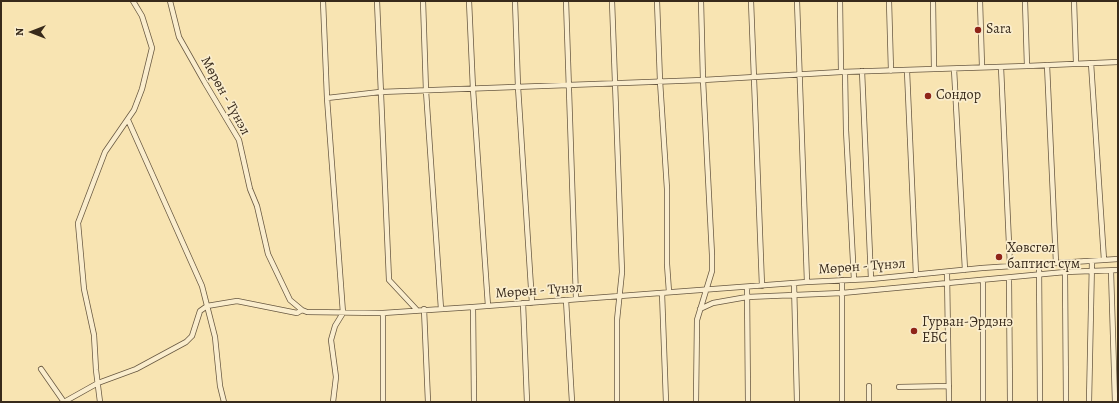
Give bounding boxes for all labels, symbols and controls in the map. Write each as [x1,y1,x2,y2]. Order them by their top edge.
north arrow [12,12,52,52]
place label: Sara [986,22,1011,38]
marker: Sara [973,25,983,35]
text: N [12,28,27,36]
street label: Мөрөн - Түнэл [197,54,253,138]
place label: Сондор [936,88,981,104]
marker: Сондор [923,91,933,101]
place label: Хөвсгөл баптист сүм [1007,241,1080,274]
marker: Хөвсгөл баптист сүм [994,252,1004,262]
street label: Мөрөн - Түнэл [818,256,906,278]
street label: Мөрөн - Түнэл [495,280,583,302]
place label: Гурван-Эрдэнэ ЕБС [922,315,1013,348]
marker: Гурван-Эрдэнэ ЕБС [909,326,919,336]

